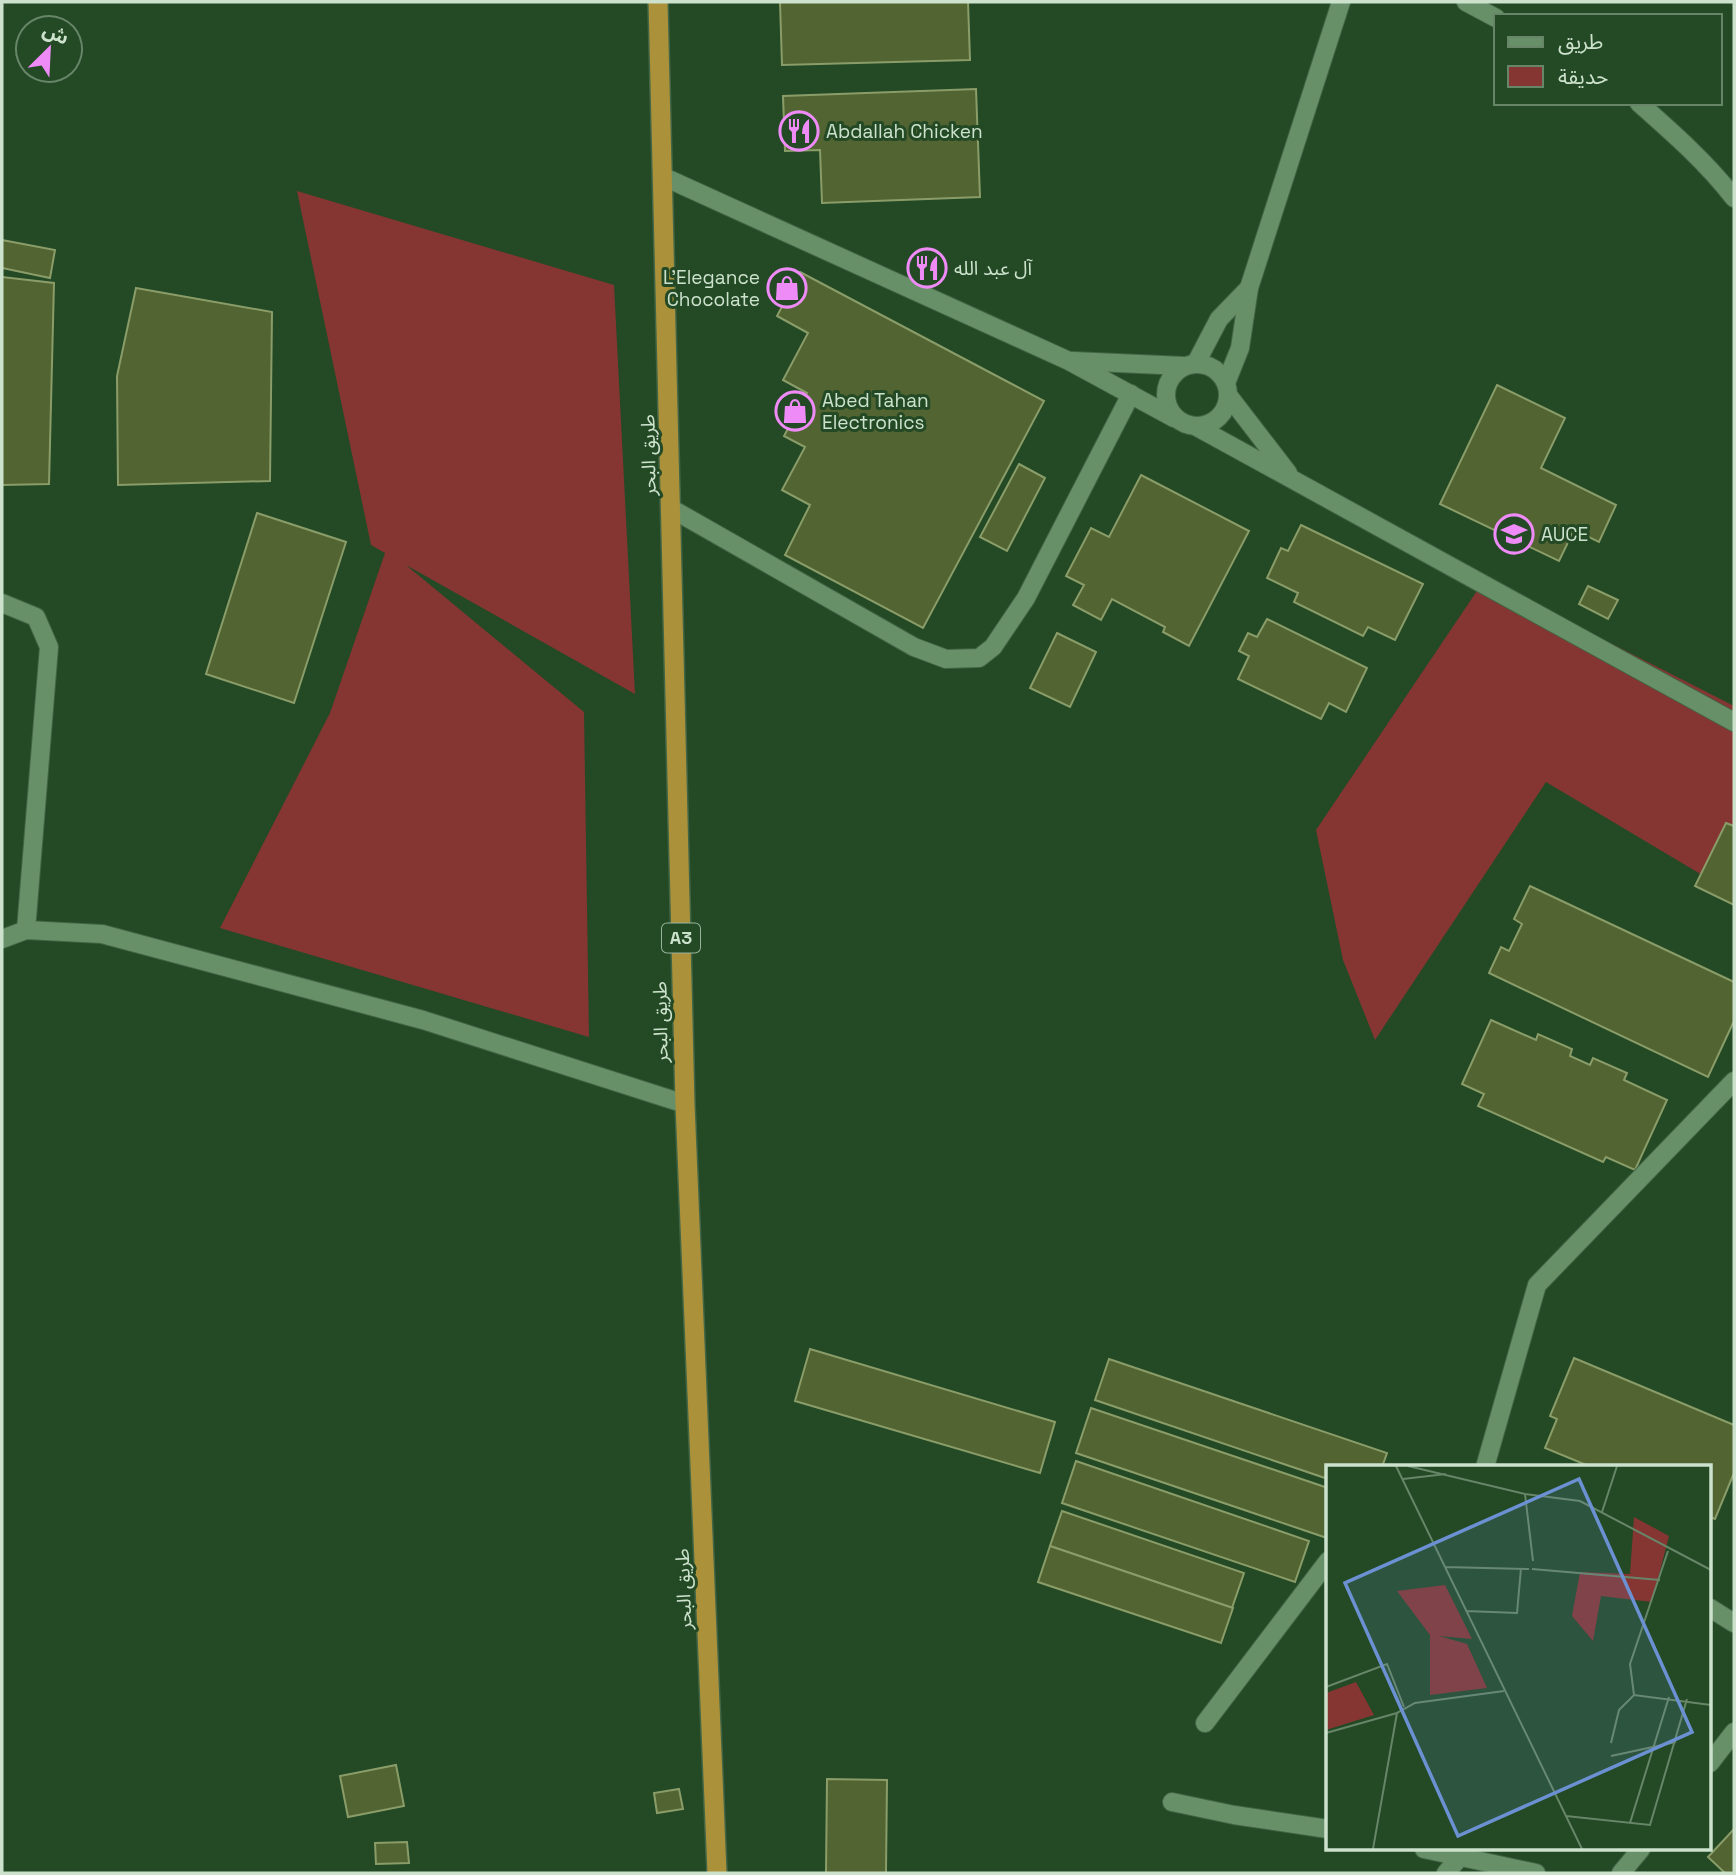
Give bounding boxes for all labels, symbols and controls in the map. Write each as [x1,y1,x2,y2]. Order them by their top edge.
north arrow [14,14,84,84]
legend [1494,14,1722,105]
text: ش [39,17,73,51]
text: طريق [1558,28,1603,55]
text: حديقة [1558,63,1608,90]
restaurant icon: Abdallah Chicken [778,110,820,152]
place label: Abdallah Chicken [826,119,983,144]
restaurant icon: آل عبد الله [906,247,948,289]
place label: آل عبد الله [954,256,1033,281]
place label: L’Elegance Chocolate [663,265,760,312]
shop icon: L’Elegance Chocolate [766,267,808,309]
place label: Abed Tahan Electronics [822,388,929,435]
shop icon: Abed Tahan Electronics [774,390,816,432]
street label: طريق البحر [635,414,662,497]
school or university icon: AUCE [1493,513,1535,555]
place label: AUCE [1541,522,1588,547]
road number: A3 [662,923,700,953]
street label: طريق البحر [647,981,674,1064]
inset map [1326,1465,1712,1850]
street label: طريق البحر [670,1548,697,1631]

